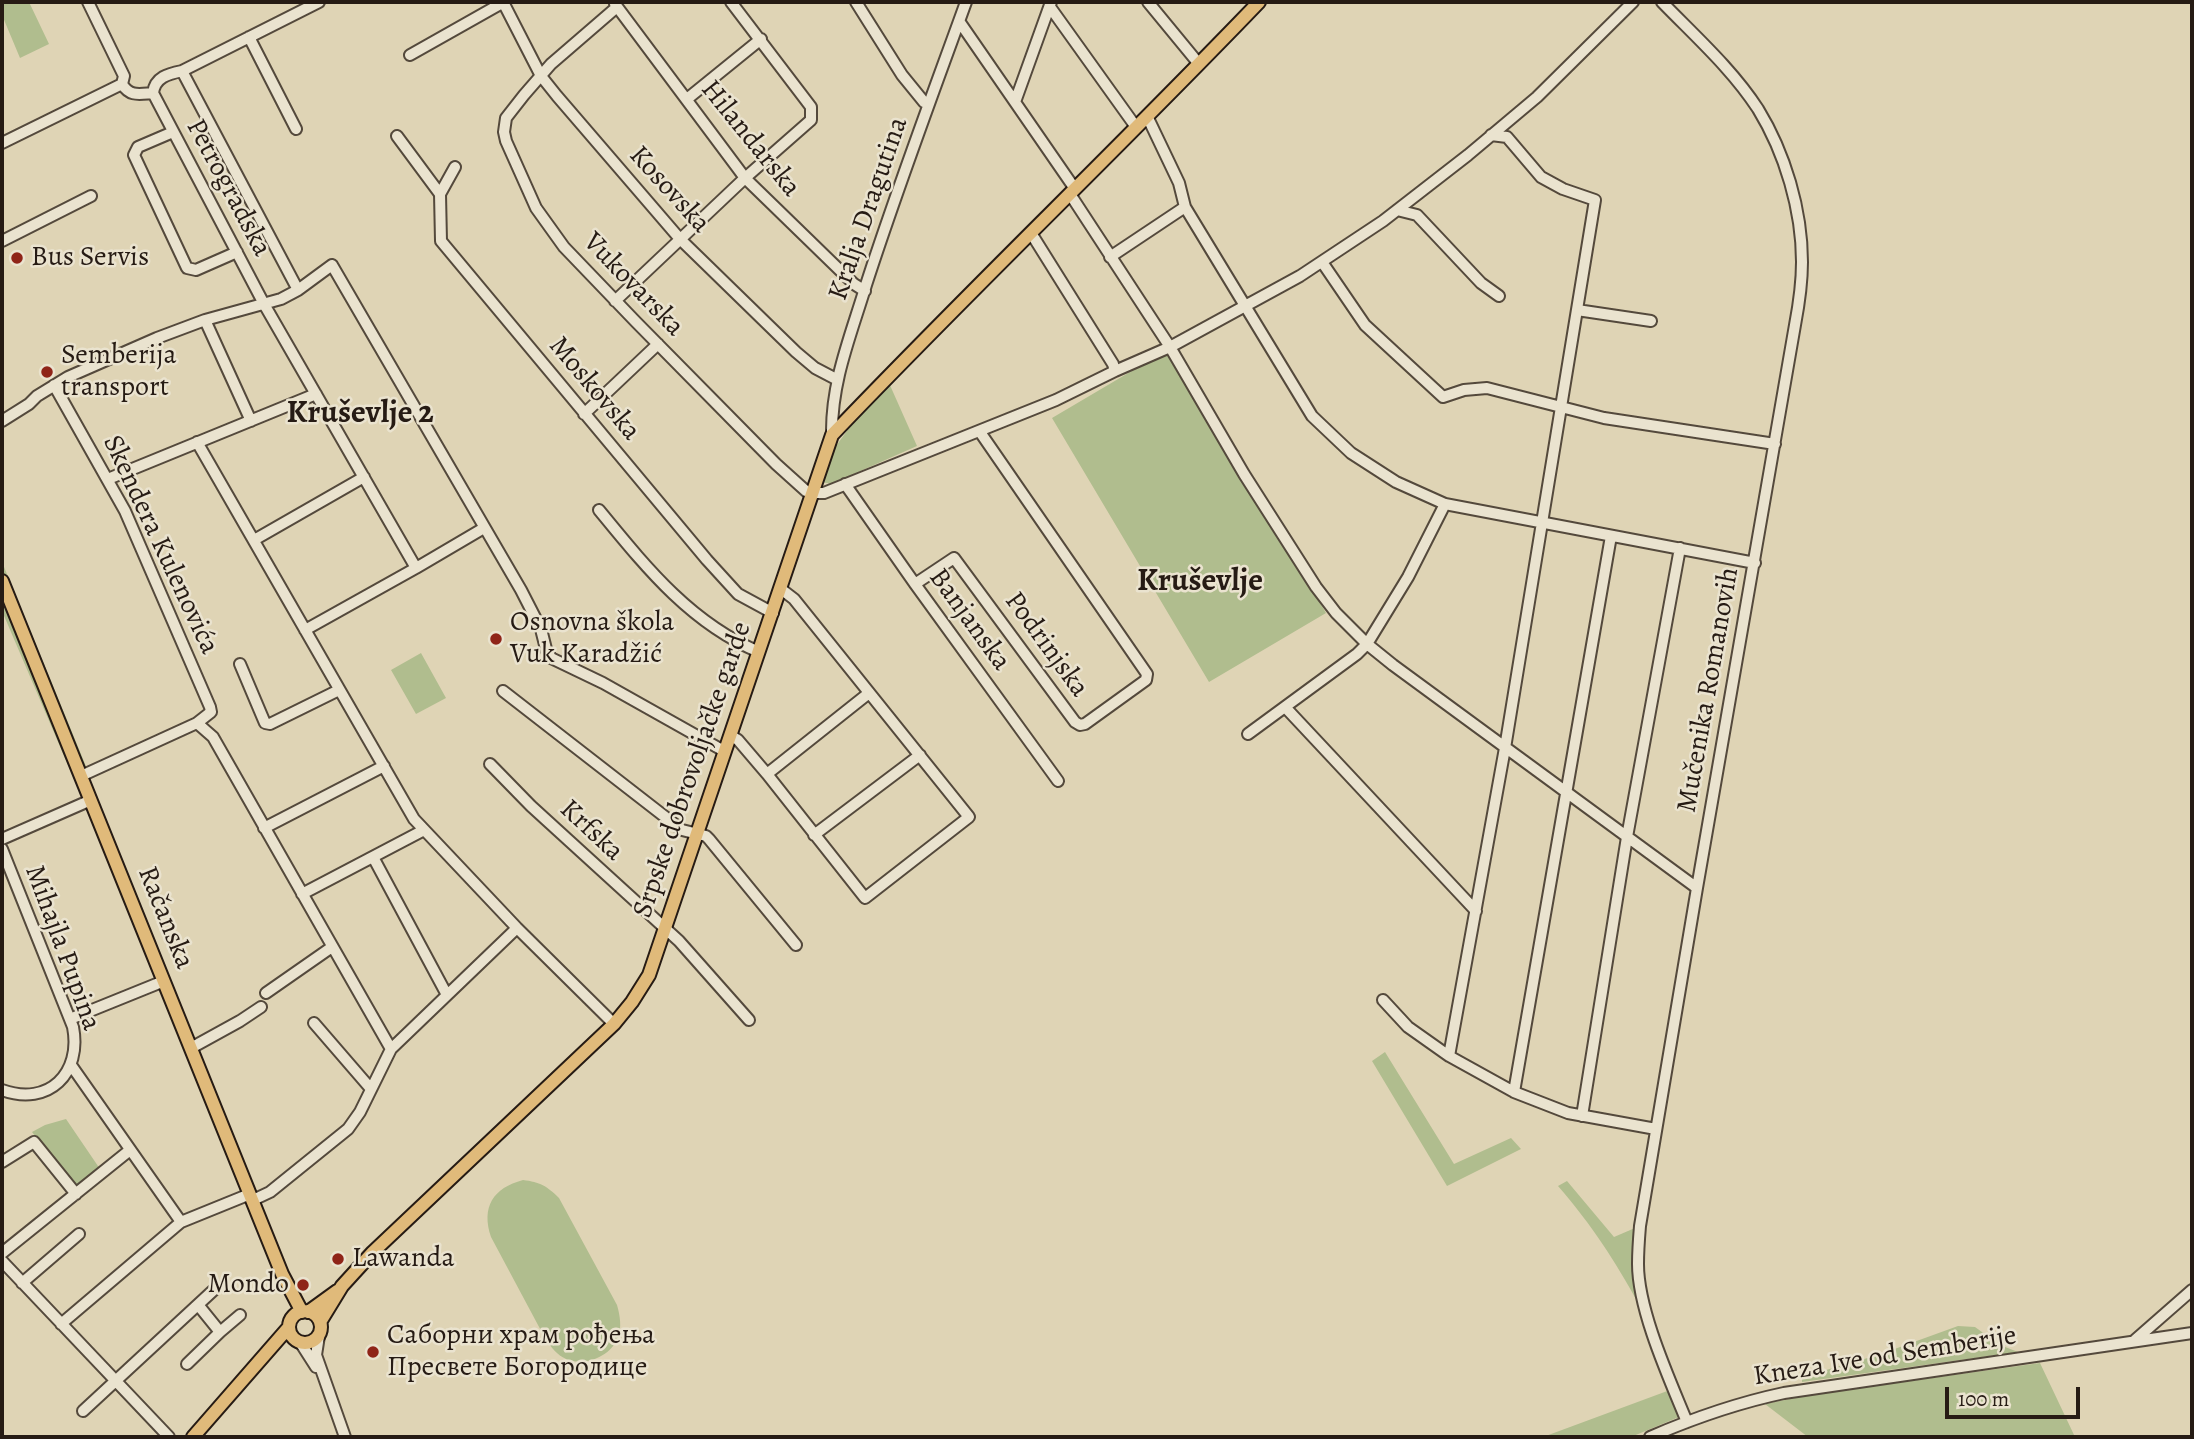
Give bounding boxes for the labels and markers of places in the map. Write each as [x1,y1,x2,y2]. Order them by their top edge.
place label: Bus Servis [31,241,149,275]
marker: Bus Servis [9,250,25,266]
place label: Semberija transport [61,339,177,405]
marker: Semberija transport [39,364,55,380]
place label: Osnovna škola Vuk Karadžić [510,606,674,672]
marker: Osnovna škola Vuk Karadžić [488,631,504,647]
place label: Lawanda [352,1242,454,1276]
marker: Lawanda [330,1251,346,1267]
place label: Mondo [208,1268,289,1302]
marker: Mondo [295,1277,311,1293]
place label: Саборни храм рођења Пресвете Богородице [387,1319,655,1385]
marker: Саборни храм рођења Пресвете Богородице [365,1344,381,1360]

